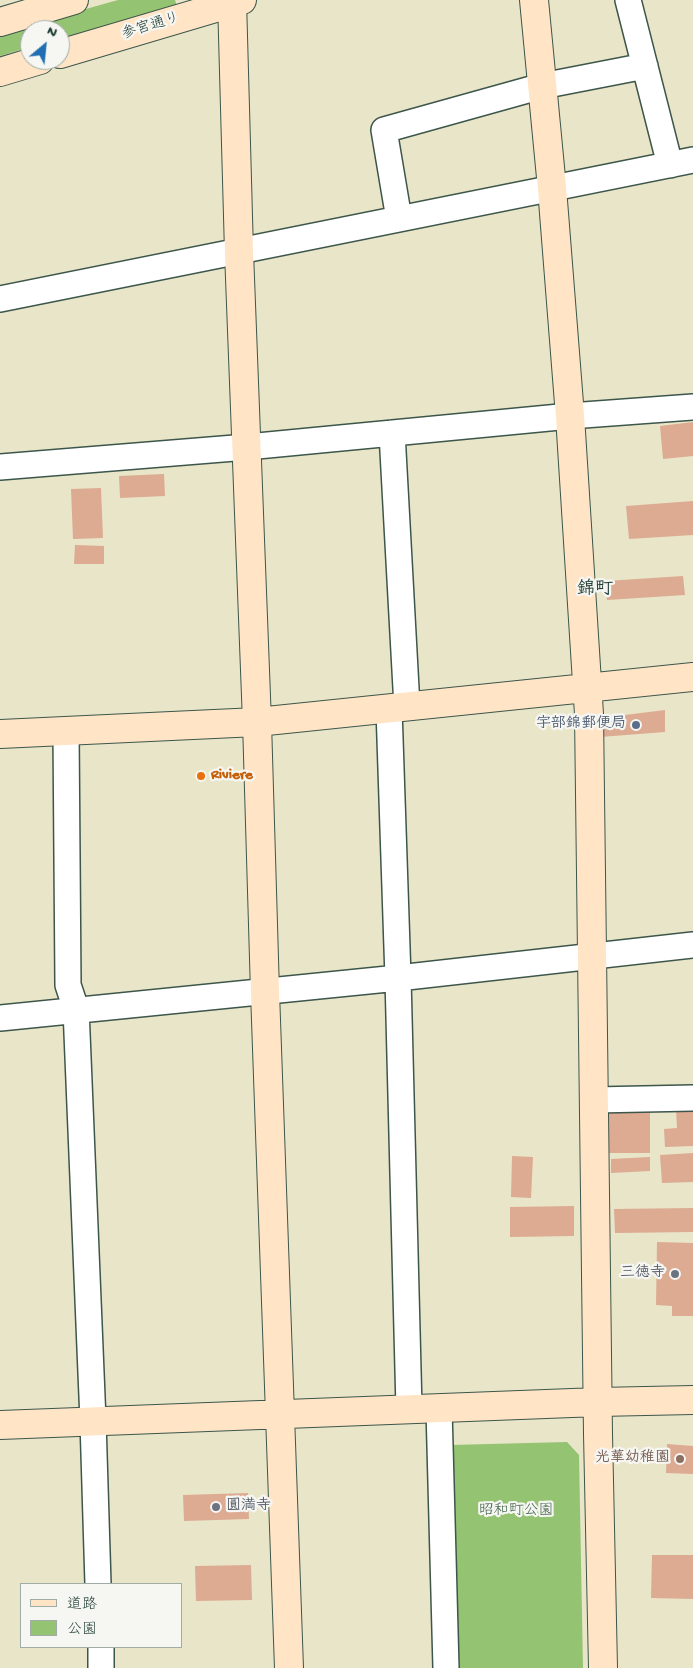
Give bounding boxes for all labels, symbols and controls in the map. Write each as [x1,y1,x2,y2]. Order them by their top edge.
street label: 参宮通り [120,10,182,44]
north arrow [20,20,70,70]
text: N [44,23,60,42]
district label: 錦町 [577,579,613,601]
place label: 宇部錦郵便局 [536,716,626,734]
marker: 宇部錦郵便局 [630,719,642,731]
place label: Riviere [211,767,253,785]
marker: Riviere [195,770,207,782]
place label: 三徳寺 [620,1265,665,1283]
marker: 三徳寺 [669,1268,681,1280]
place label: 光華幼稚園 [595,1450,670,1468]
marker: 光華幼稚園 [674,1453,686,1465]
place label: 圓満寺 [226,1498,271,1516]
marker: 圓満寺 [210,1501,222,1513]
park label: 昭和町公園 [479,1503,553,1521]
legend [20,1583,182,1648]
text: 道路 [67,1596,97,1614]
text: 公園 [67,1621,97,1639]

